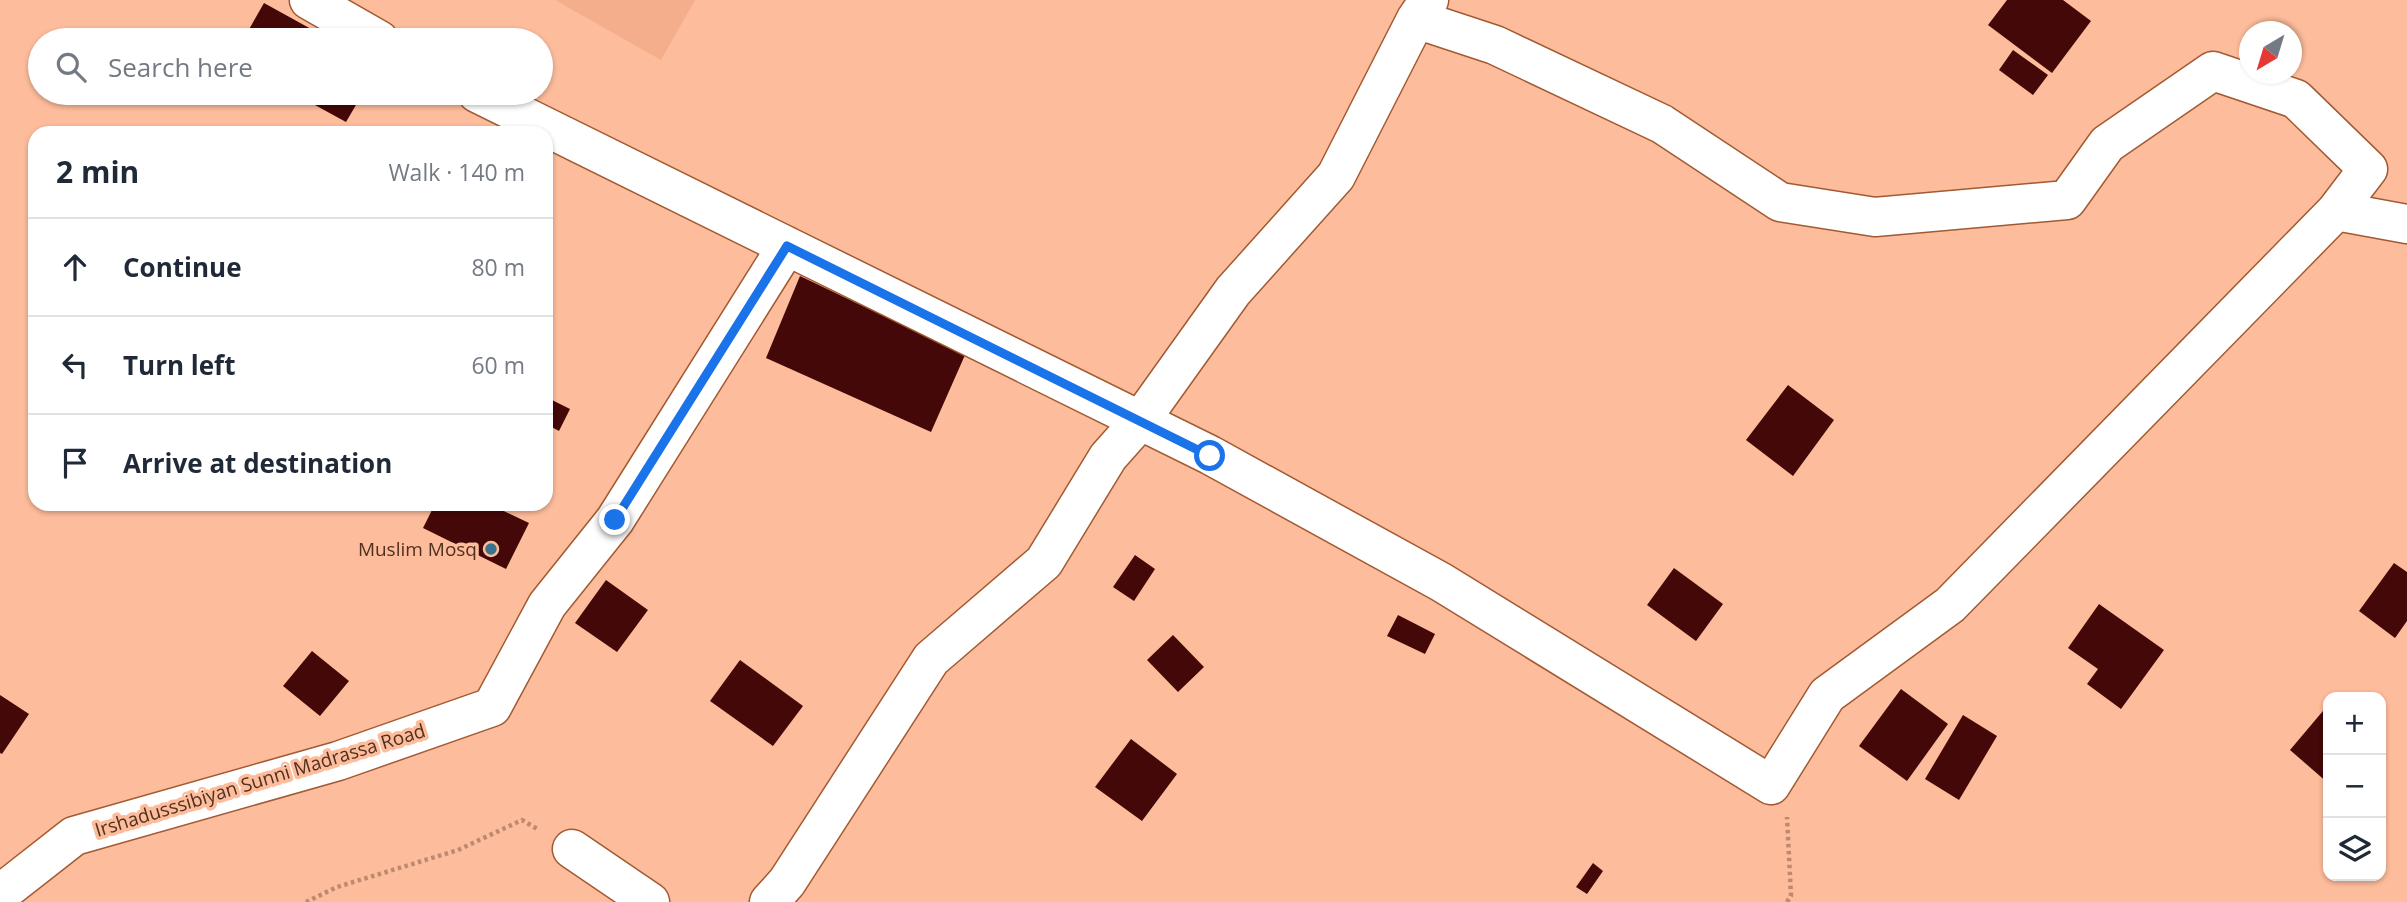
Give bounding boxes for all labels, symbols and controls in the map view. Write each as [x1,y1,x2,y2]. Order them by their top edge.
north arrow [2239,21,2302,84]
search box [28,28,553,105]
icon: search [52,48,90,86]
text: Search here [108,49,253,85]
text: 2 min [56,151,139,192]
text: Walk · 140 m [388,156,525,188]
icon: ahead [56,248,94,286]
text: Continue [123,249,242,285]
text: 80 m [471,251,525,283]
icon: left [56,346,94,384]
text: Turn left [123,347,235,383]
text: 60 m [471,349,525,381]
route start [1194,440,1225,471]
icon: arrive [56,444,94,482]
text: Arrive at destination [123,445,392,481]
route end [599,504,630,535]
place label: Muslim Mosq [358,536,477,562]
marker: Muslim Mosq [483,541,499,557]
map controls [2323,692,2386,881]
button: + [2323,692,2386,755]
street label: Irshadusssibiyan Sunni Madrassa Road [92,717,428,843]
button: − [2323,755,2386,818]
button: layers [2323,818,2386,881]

